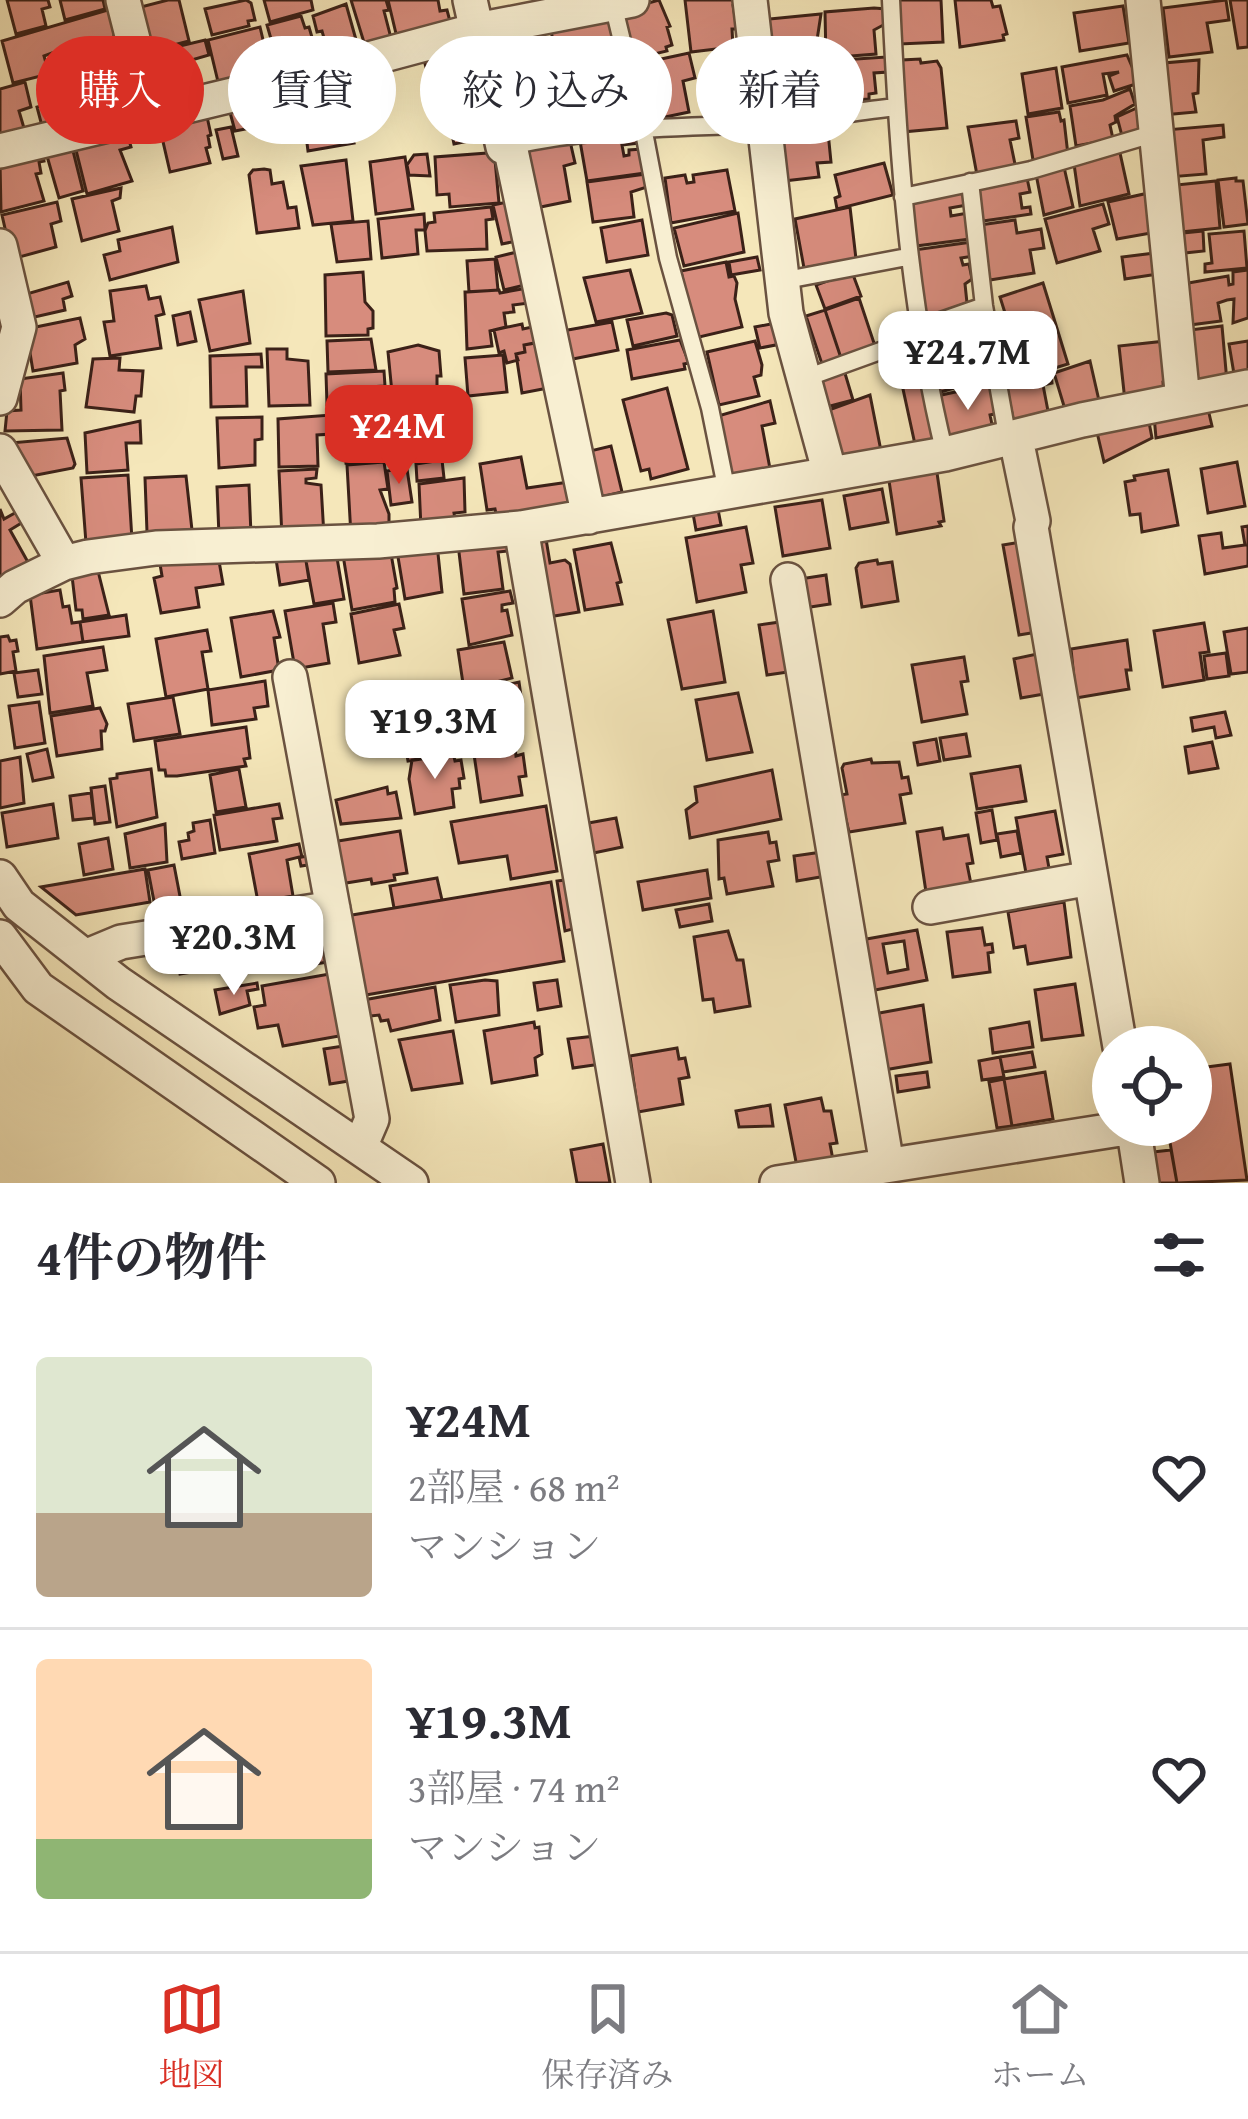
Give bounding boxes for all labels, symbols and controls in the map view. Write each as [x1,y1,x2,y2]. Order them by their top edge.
chip: 購入 [36,36,204,144]
chip: 賃貸 [228,36,396,144]
chip: 絞り込み [420,36,672,144]
chip: 新着 [696,36,864,144]
pin: ¥24.7M [870,311,1066,413]
text: ¥24.7M [905,321,1031,378]
pin: ¥24M [328,385,470,487]
text: ¥24M [352,395,446,452]
pin: ¥19.3M [337,680,533,782]
text: ¥19.3M [372,690,498,747]
pin: ¥20.3M [136,896,332,998]
text: ¥20.3M [171,906,297,963]
map controls [1092,1026,1212,1146]
button: locate [1092,1026,1212,1146]
text: 4件の物件 [36,1219,266,1294]
icon: filters [1146,1222,1212,1288]
text: ¥24M [408,1381,531,1456]
icon: home [132,1405,276,1549]
icon: heart [1146,1444,1212,1510]
text: 2部屋 · 68 m² [408,1458,620,1515]
text: マンション [408,1517,601,1574]
text: ¥19.3M [408,1682,572,1757]
icon: home [132,1707,276,1851]
icon: heart [1146,1746,1212,1812]
text: 3部屋 · 74 m² [408,1759,620,1816]
text: マンション [408,1818,601,1875]
tab: 地図 [159,1976,225,2098]
tab: 保存済み [542,1976,674,2098]
tab: ホーム [991,1976,1090,2098]

